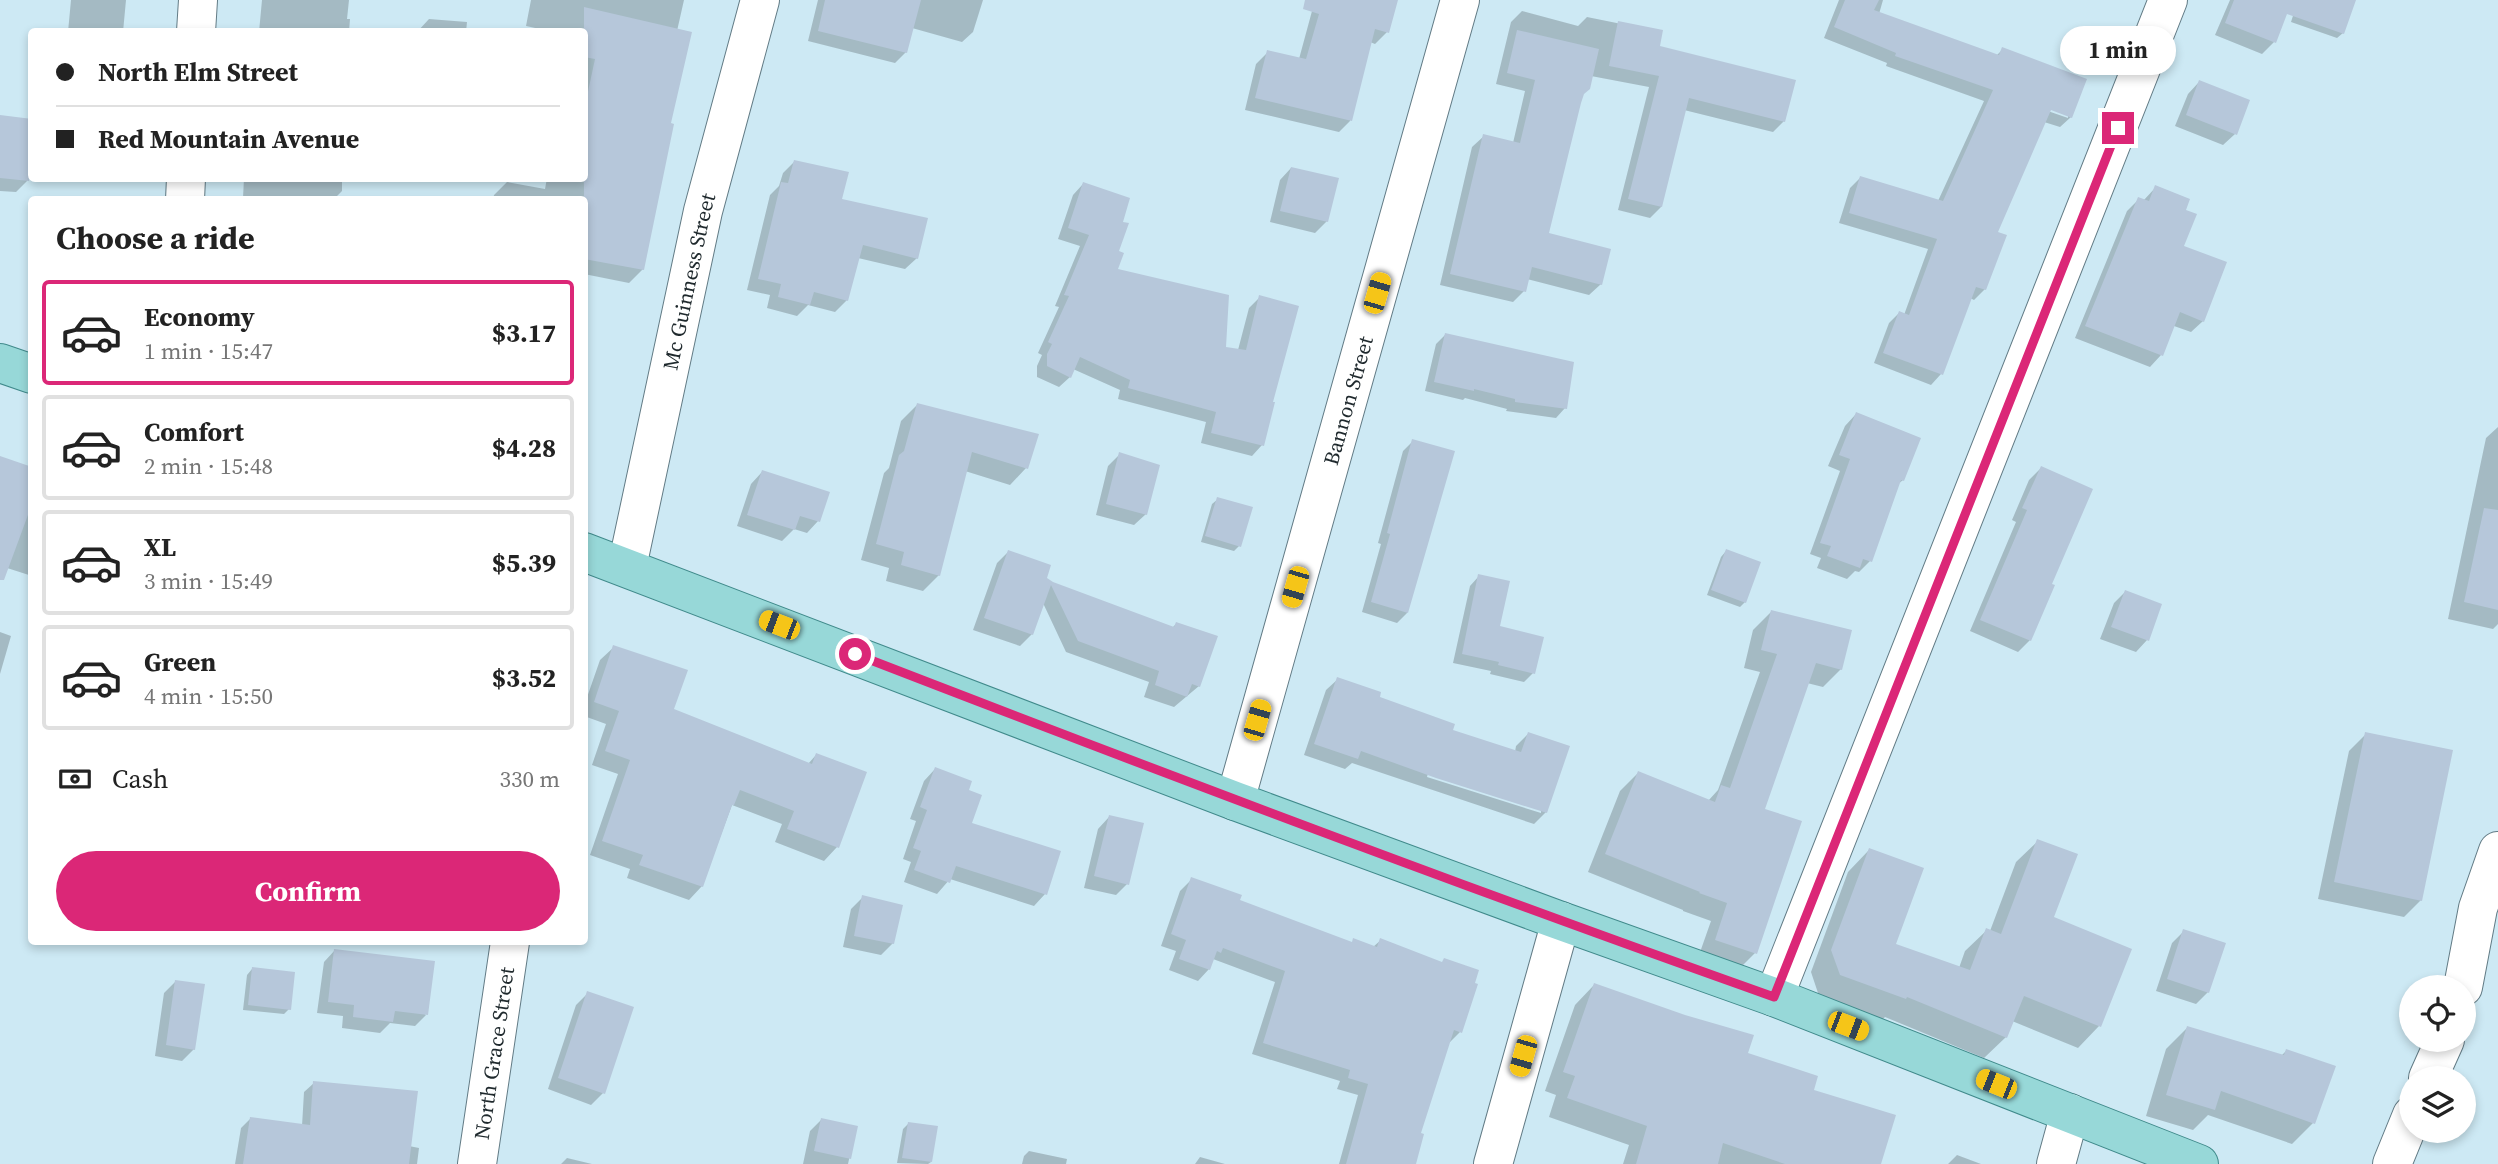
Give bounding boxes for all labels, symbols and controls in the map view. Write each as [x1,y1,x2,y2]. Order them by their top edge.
callout: 1 min [2060,26,2176,76]
text: 1 min [2088,34,2148,66]
text: North Elm Street [98,54,298,90]
route end [2102,112,2134,144]
text: Red Mountain Avenue [98,121,359,157]
street label: Mc Guinness Street [655,190,722,373]
text: Choose a ride [56,216,255,260]
car [1362,270,1393,316]
text: Economy [144,299,255,335]
icon: car [60,301,123,364]
text: $3.17 [492,315,556,351]
street label: Bannon Street [1316,332,1379,468]
text: 1 min · 15:47 [144,335,273,367]
text: Comfort [144,414,244,450]
icon: car [60,416,123,479]
text: $4.28 [492,430,556,466]
text: 2 min · 15:48 [144,450,273,482]
text: XL [144,529,176,565]
icon: car [60,531,123,594]
text: $5.39 [492,545,556,581]
car [1280,564,1311,610]
text: 3 min · 15:49 [144,565,273,597]
car [756,608,803,642]
route start [839,638,871,670]
text: Green [144,644,216,680]
icon: car [60,646,123,709]
text: $3.52 [492,660,556,696]
text: 4 min · 15:50 [144,680,273,712]
car [1242,697,1273,743]
icon: cash [56,760,94,798]
text: Cash [112,761,168,797]
text: 330 m [499,763,560,795]
button: Confirm [56,851,560,931]
street label: North Grace Street [466,965,521,1142]
map controls [2399,975,2476,1143]
button: locate [2399,975,2476,1052]
car [1825,1009,1872,1043]
car [1508,1033,1539,1079]
car [1973,1066,2020,1102]
button: layers [2399,1066,2476,1143]

